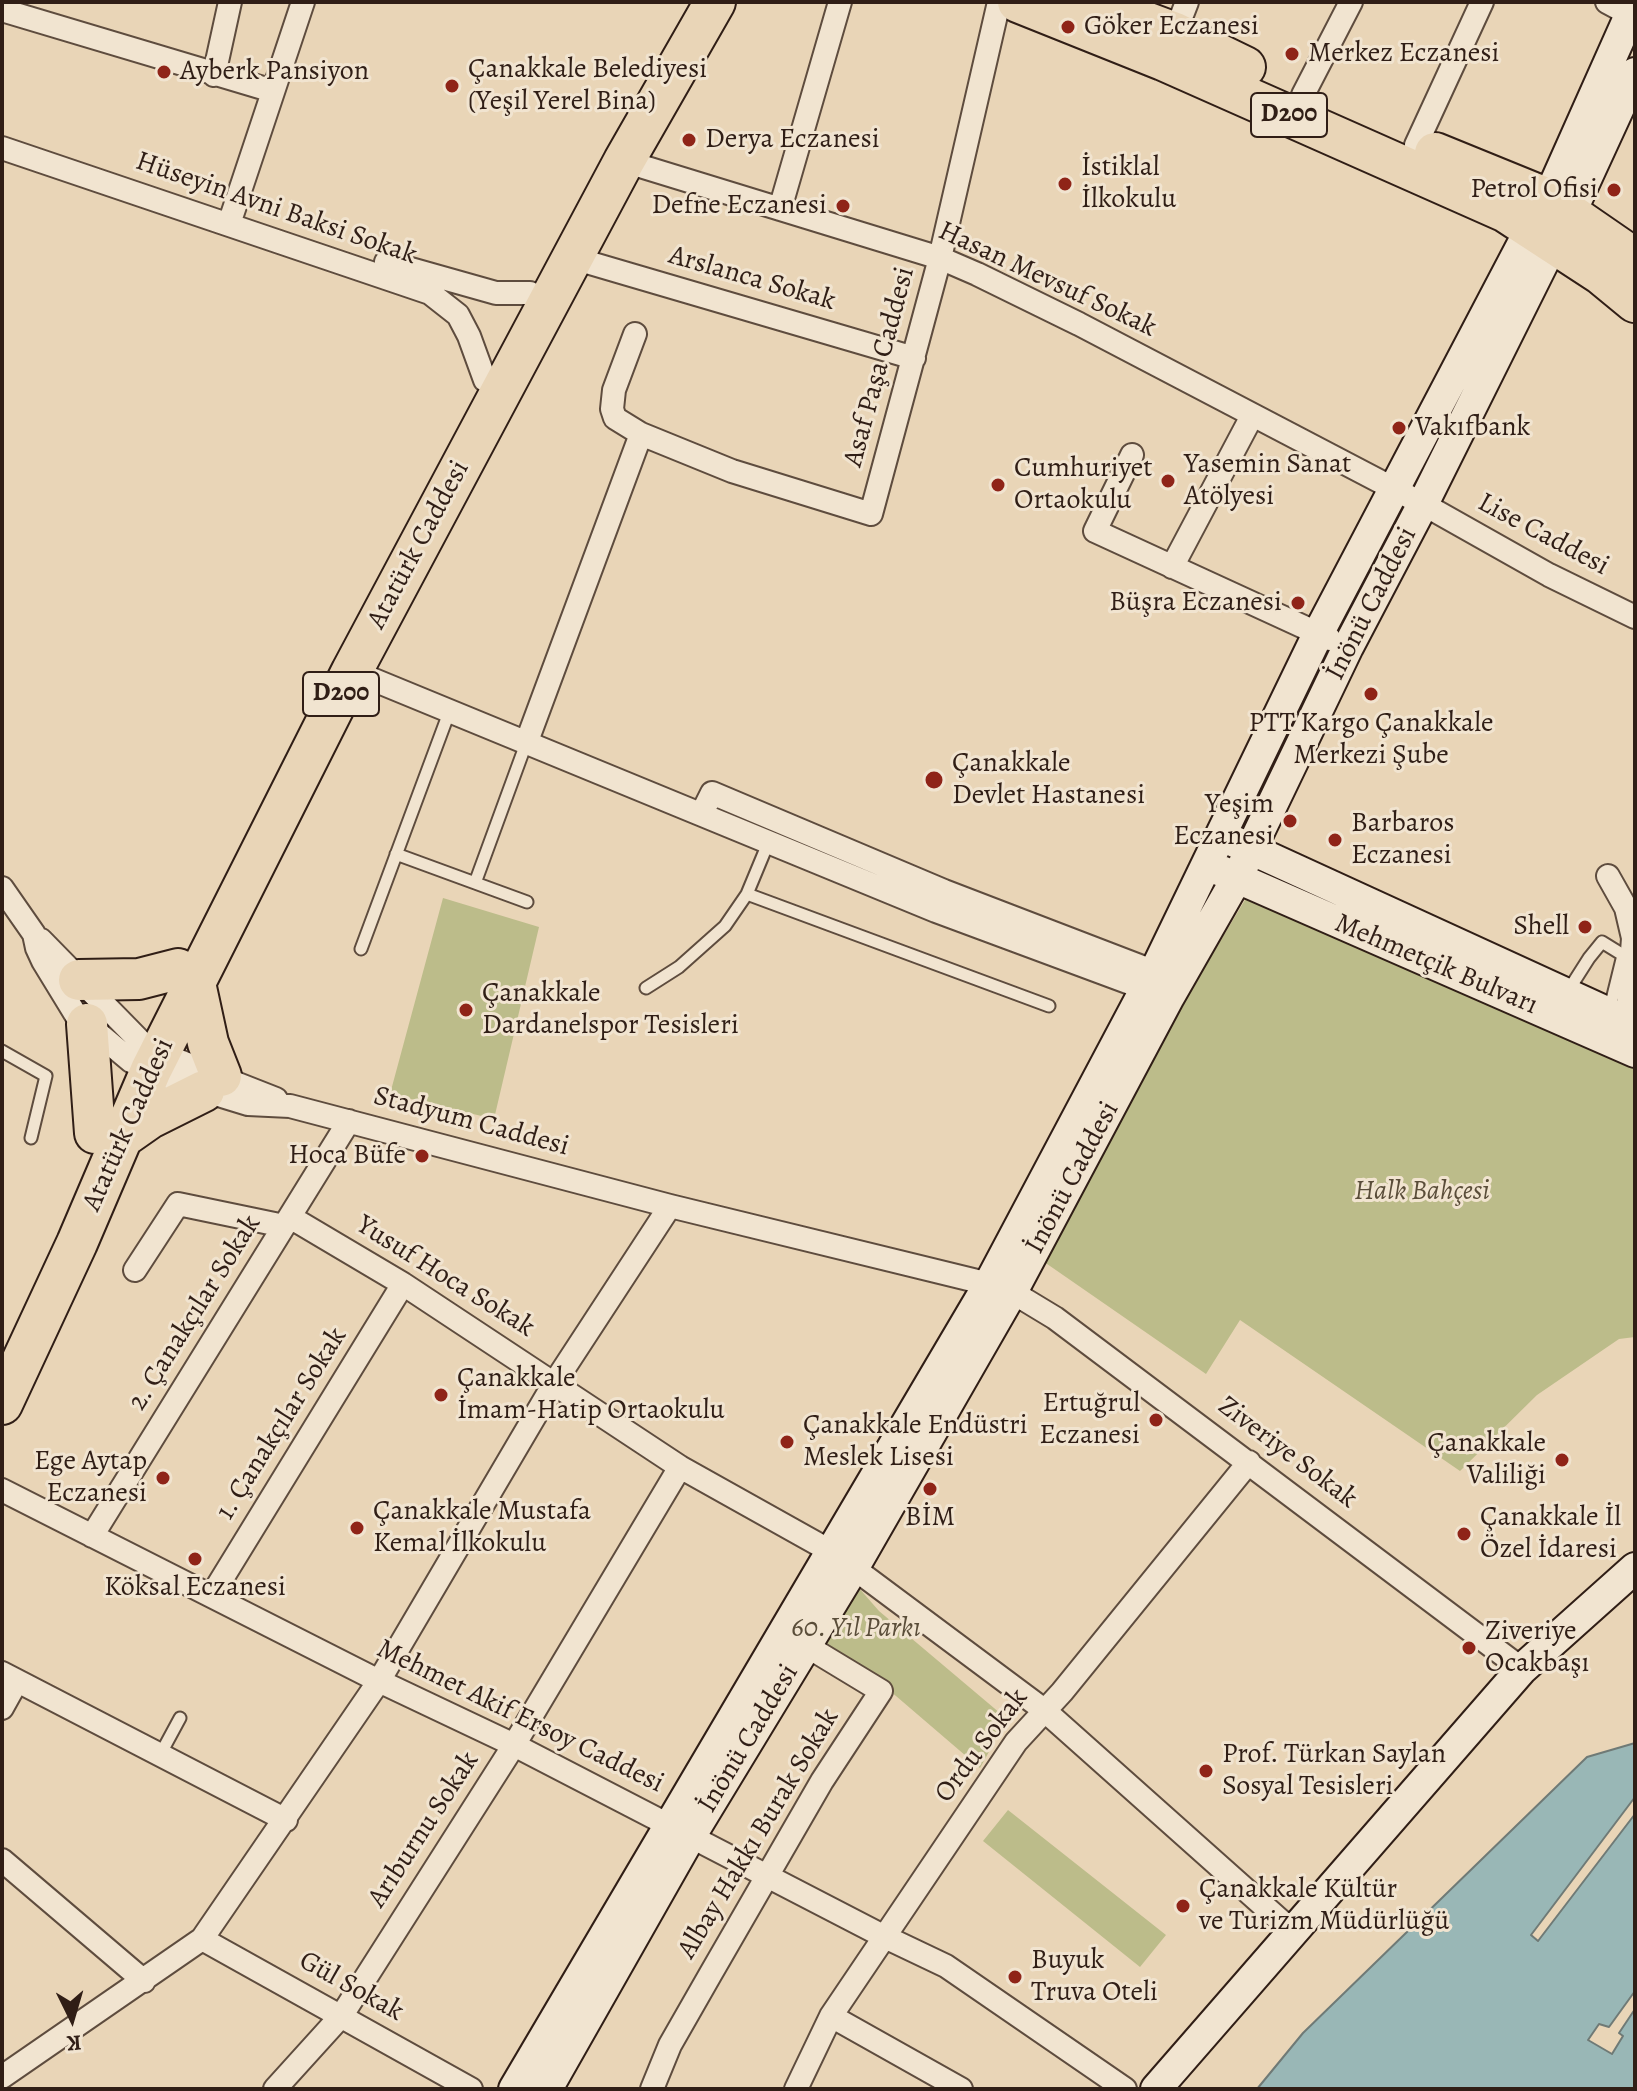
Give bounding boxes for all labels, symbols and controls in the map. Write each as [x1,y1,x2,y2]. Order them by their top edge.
place label: Göker Eczanesi [1084,10,1259,44]
marker: Göker Eczanesi [1059,18,1077,36]
place label: Merkez Eczanesi [1308,37,1499,71]
marker: Merkez Eczanesi [1283,45,1301,63]
place label: Çanakkale Belediyesi (Yeşil Yerel Bina) [468,53,707,119]
place label: Ayberk Pansiyon [180,55,369,89]
marker: Ayberk Pansiyon [155,63,173,81]
marker: Çanakkale Belediyesi (Yeşil Yerel Bina) [443,77,461,95]
road number: D200 [1251,93,1327,137]
place label: Derya Eczanesi [705,123,880,157]
marker: Derya Eczanesi [680,131,698,149]
street label: Hüseyin Avni Baksi Sokak [131,145,421,273]
place label: İstiklal İlkokulu [1081,151,1176,217]
place label: Petrol Ofisi [1470,173,1598,207]
marker: İstiklal İlkokulu [1056,175,1074,193]
marker: Petrol Ofisi [1605,181,1623,199]
place label: Defne Eczanesi [651,189,827,223]
marker: Defne Eczanesi [834,197,852,215]
street label: Hasan Mevsuf Sokak [933,215,1161,345]
street label: Arslanca Sokak [665,239,839,319]
street label: Asaf Paşa Caddesi [837,263,923,471]
place label: Vakıfbank [1415,411,1530,445]
marker: Vakıfbank [1390,419,1408,437]
place label: Yasemin Sanat Atölyesi [1184,448,1351,514]
place label: Cumhuriyet Ortaokulu [1014,452,1153,518]
street label: Atatürk Caddesi [361,455,477,635]
marker: Yasemin Sanat Atölyesi [1159,472,1177,490]
marker: Cumhuriyet Ortaokulu [989,476,1007,494]
street label: Lise Caddesi [1472,486,1614,584]
street label: İnönü Caddesi [1319,522,1425,686]
place label: Büşra Eczanesi [1109,586,1282,620]
marker: Büşra Eczanesi [1289,594,1307,612]
road number: D200 [303,672,379,716]
marker: PTT Kargo Çanakkale Merkezi Şube [1362,685,1380,703]
place label: PTT Kargo Çanakkale Merkezi Şube [1248,707,1494,773]
place label: Çanakkale Devlet Hastanesi [952,747,1145,813]
marker: Çanakkale Devlet Hastanesi [923,769,945,791]
place label: Yeşim Eczanesi [1173,788,1274,854]
place label: Barbaros Eczanesi [1351,807,1454,873]
marker: Yeşim Eczanesi [1281,812,1299,830]
marker: Barbaros Eczanesi [1326,831,1344,849]
street label: Mehmetçik Bulvarı [1329,907,1543,1023]
place label: Shell [1513,910,1569,944]
marker: Shell [1576,918,1594,936]
place label: Çanakkale Dardanelspor Tesisleri [482,977,739,1043]
marker: Çanakkale Dardanelspor Tesisleri [457,1001,475,1019]
street label: Atatürk Caddesi [76,1033,182,1217]
street label: Stadyum Caddesi [370,1080,572,1164]
street label: İnönü Caddesi [1019,1096,1127,1260]
place label: Hoca Büfe [288,1139,406,1173]
marker: Hoca Büfe [413,1147,431,1165]
park label: Halk Bahçesi [1354,1175,1490,1209]
street label: 2. Çanakçılar Sokak [121,1209,269,1417]
street label: Yusuf Hoca Sokak [350,1209,540,1345]
street label: 1. Çanakçılar Sokak [209,1322,355,1526]
place label: Çanakkale İmam-Hatip Ortaokulu [457,1362,725,1428]
marker: Çanakkale İmam-Hatip Ortaokulu [432,1386,450,1404]
place label: Ertuğrul Eczanesi [1039,1387,1140,1453]
street label: Ziveriye Sokak [1211,1390,1363,1516]
place label: Çanakkale Endüstri Meslek Lisesi [803,1409,1028,1475]
marker: Ertuğrul Eczanesi [1147,1411,1165,1429]
place label: Çanakkale Valiliği [1427,1427,1546,1493]
marker: Çanakkale Endüstri Meslek Lisesi [778,1433,796,1451]
place label: Ege Aytap Eczanesi [34,1445,147,1511]
marker: Çanakkale Valiliği [1553,1451,1571,1469]
marker: Ege Aytap Eczanesi [154,1469,172,1487]
marker: BİM [921,1480,939,1498]
place label: Çanakkale Mustafa Kemal İlkokulu [373,1495,591,1561]
place label: BİM [905,1501,955,1535]
place label: Çanakkale İl Özel İdaresi [1480,1501,1621,1567]
marker: Çanakkale Mustafa Kemal İlkokulu [348,1519,366,1537]
marker: Çanakkale İl Özel İdaresi [1455,1525,1473,1543]
marker: Köksal Eczanesi [186,1550,204,1568]
place label: Köksal Eczanesi [104,1571,286,1605]
park label: 60. Yıl Parkı [791,1612,921,1646]
place label: Ziveriye Ocakbaşı [1485,1615,1589,1681]
street label: Mehmet Akif Ersoy Caddesi [371,1633,669,1801]
marker: Ziveriye Ocakbaşı [1460,1639,1478,1657]
street label: İnönü Caddesi [691,1659,807,1819]
street label: Ordu Sokak [928,1682,1036,1810]
street label: Albay Hakkı Burak Sokak [671,1703,847,1965]
place label: Prof. Türkan Saylan Sosyal Tesisleri [1222,1738,1446,1804]
street label: Arıburnu Sokak [361,1746,487,1914]
marker: Prof. Türkan Saylan Sosyal Tesisleri [1197,1762,1215,1780]
place label: Çanakkale Kültür ve Turizm Müdürlüğü [1199,1873,1449,1939]
marker: Çanakkale Kültür ve Turizm Müdürlüğü [1174,1897,1192,1915]
place label: Buyuk Truva Oteli [1031,1944,1158,2010]
street label: Gül Sokak [293,1945,409,2029]
marker: Buyuk Truva Oteli [1006,1968,1024,1986]
north arrow [32,1979,112,2059]
text: K [66,2027,83,2058]

